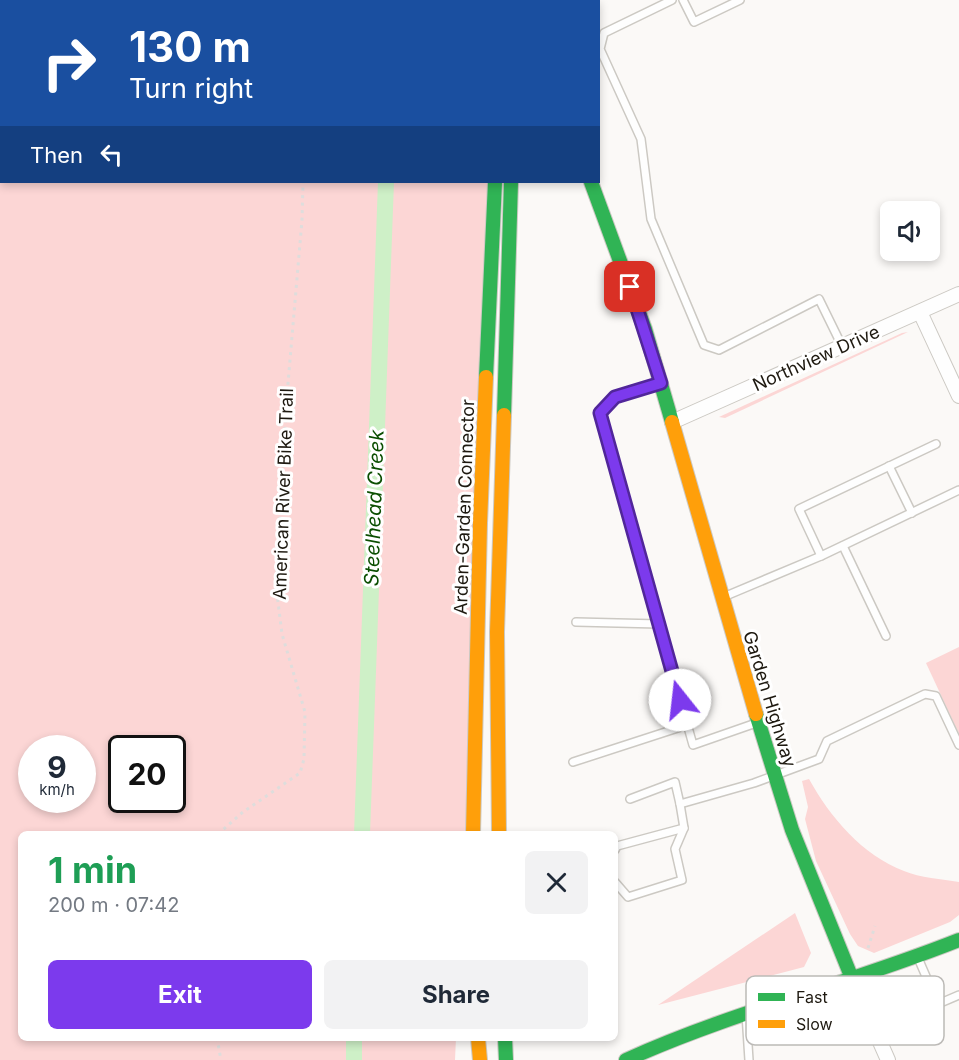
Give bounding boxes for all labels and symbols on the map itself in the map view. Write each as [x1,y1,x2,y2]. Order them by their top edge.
pin [604,261,655,312]
street label: Northview Drive [749,321,883,395]
street label: American River Bike Trail [269,388,297,600]
street label: Arden-Garden Connector [450,399,478,615]
water label: Steelhead Creek [359,428,389,587]
street label: Garden Highway [739,628,801,770]
position arrow [648,668,712,732]
speed limit sign: 20 [108,735,186,813]
legend [746,976,944,1045]
text: Fast [796,987,828,1007]
text: Slow [796,1014,833,1034]

